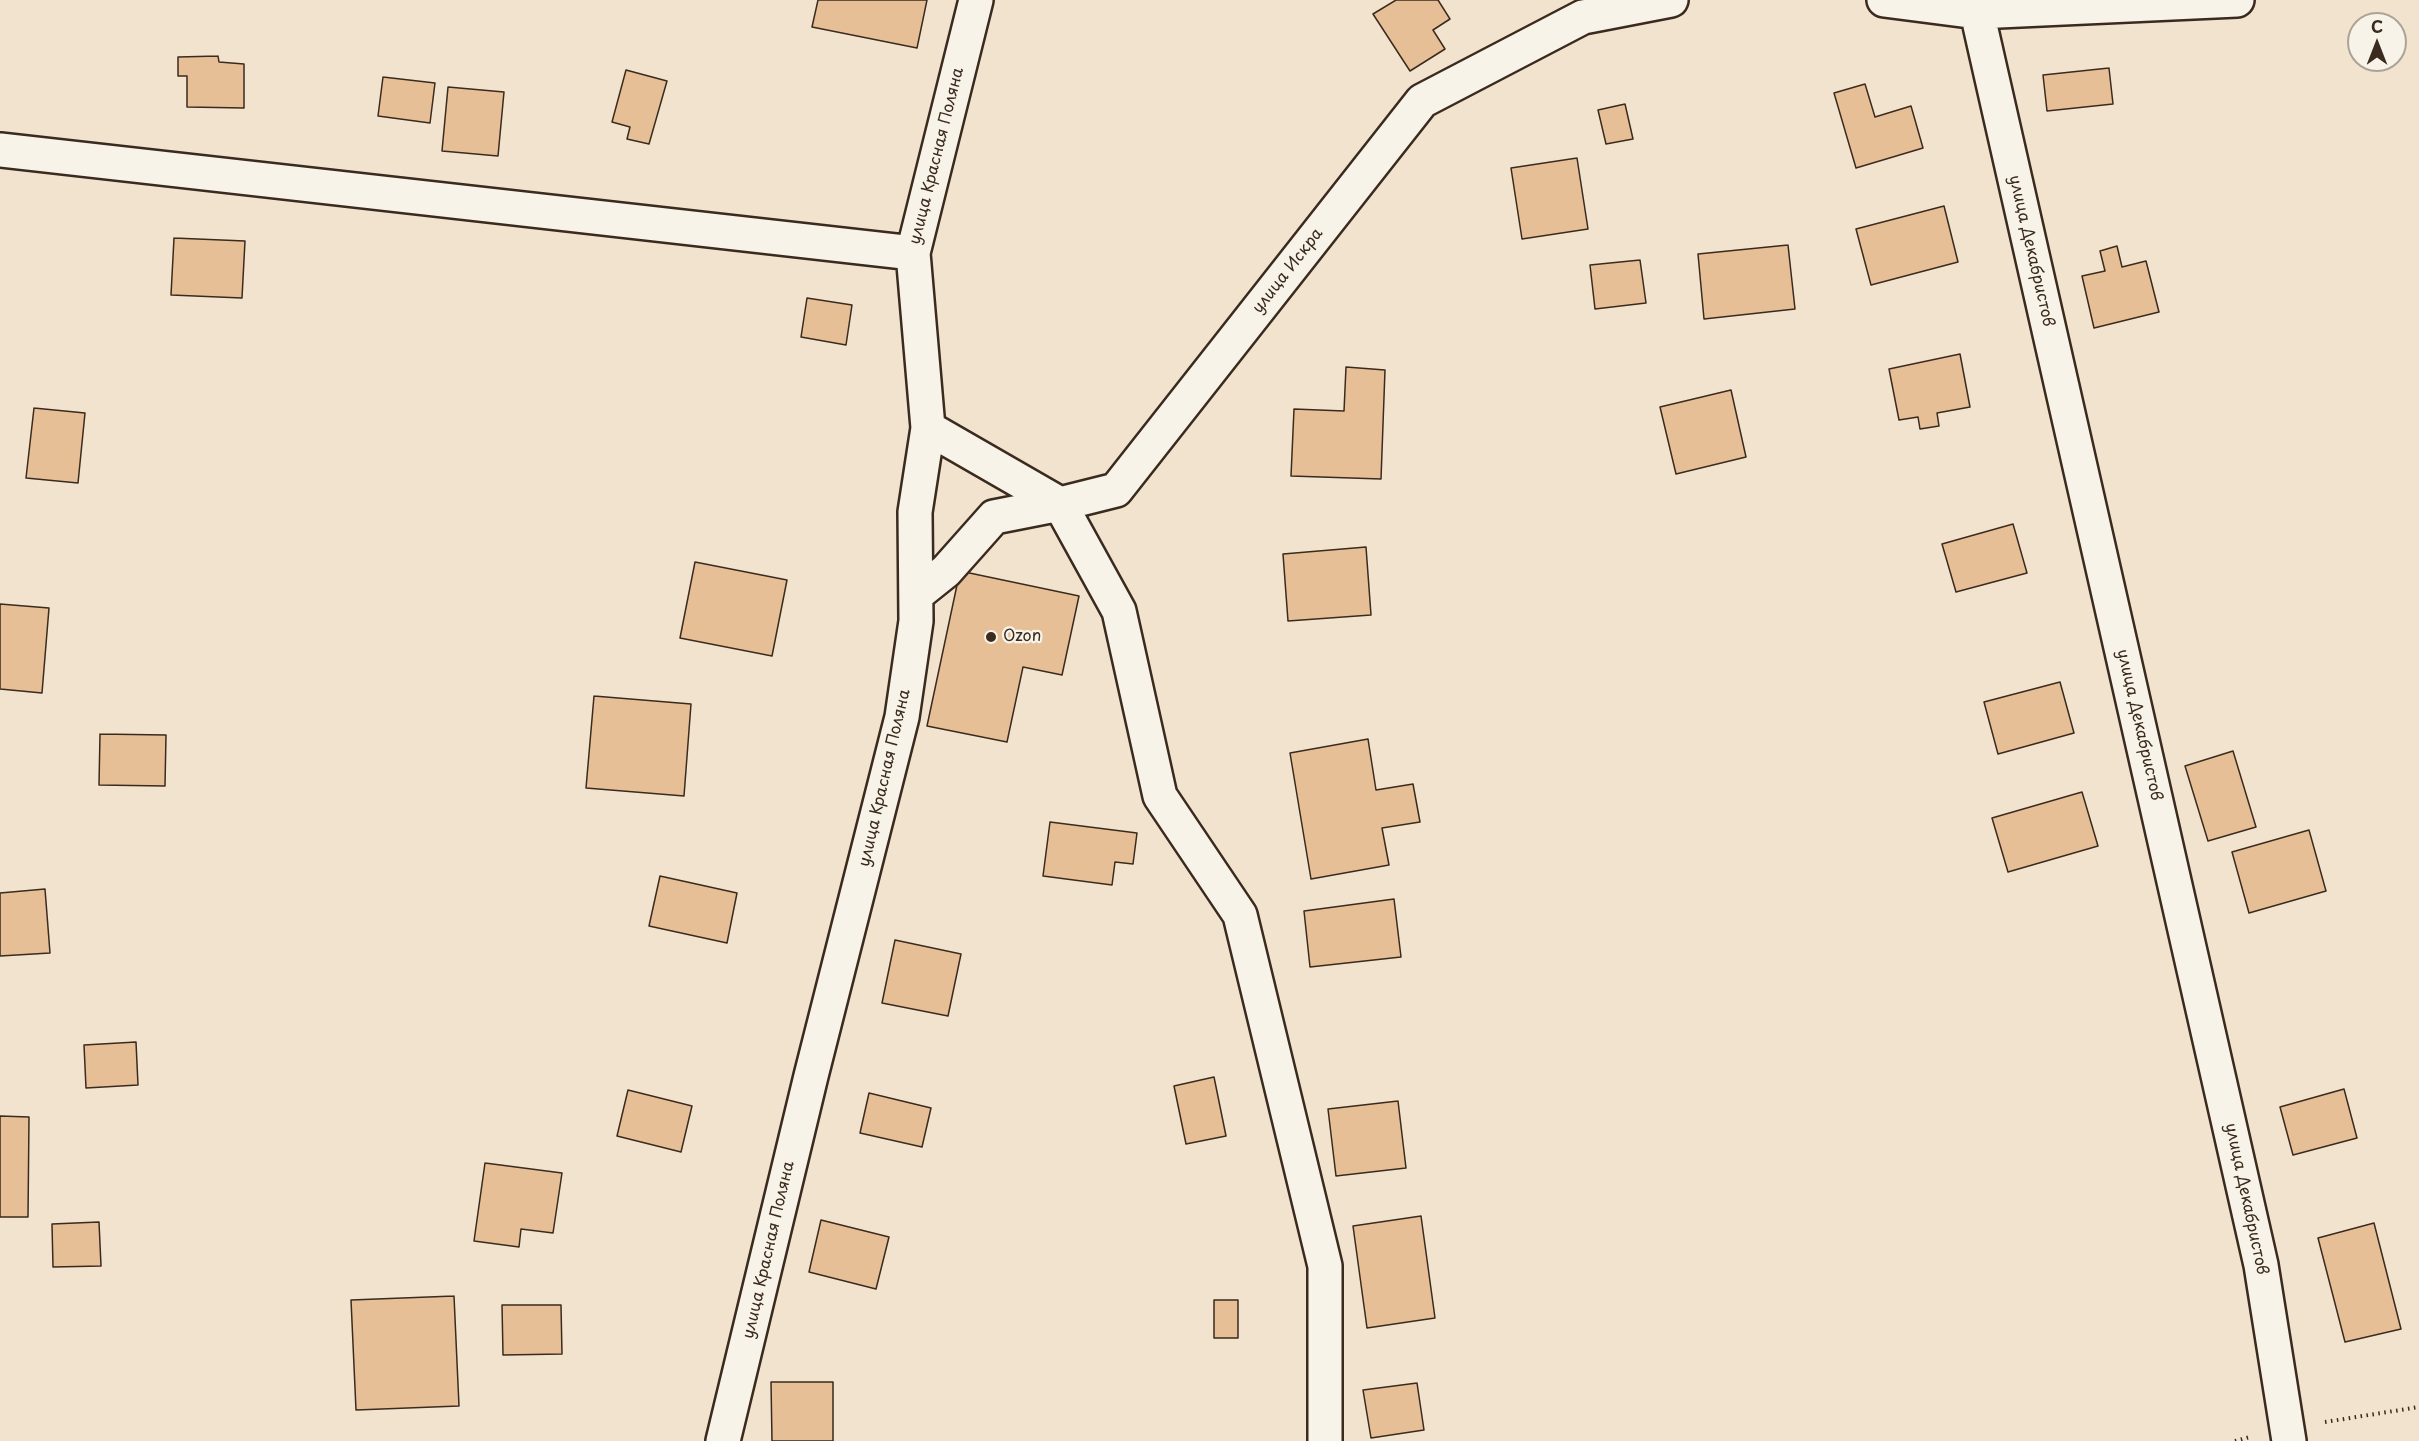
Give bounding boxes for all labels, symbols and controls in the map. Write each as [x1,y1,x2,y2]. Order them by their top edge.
north arrow [2347,12,2407,72]
text: С [2371,14,2383,38]
street label: улица Красная Поляна [906,66,968,246]
street label: улица Декабристов [2004,173,2058,329]
street label: улица Искра [1249,224,1327,318]
place label: Ozon [1003,627,1041,647]
marker: Ozon [984,630,998,644]
street label: улица Декабристов [2112,647,2166,803]
street label: улица Красная Поляна [855,687,915,869]
street label: улица Декабристов [2221,1121,2271,1277]
street label: улица Красная Поляна [739,1159,799,1341]

